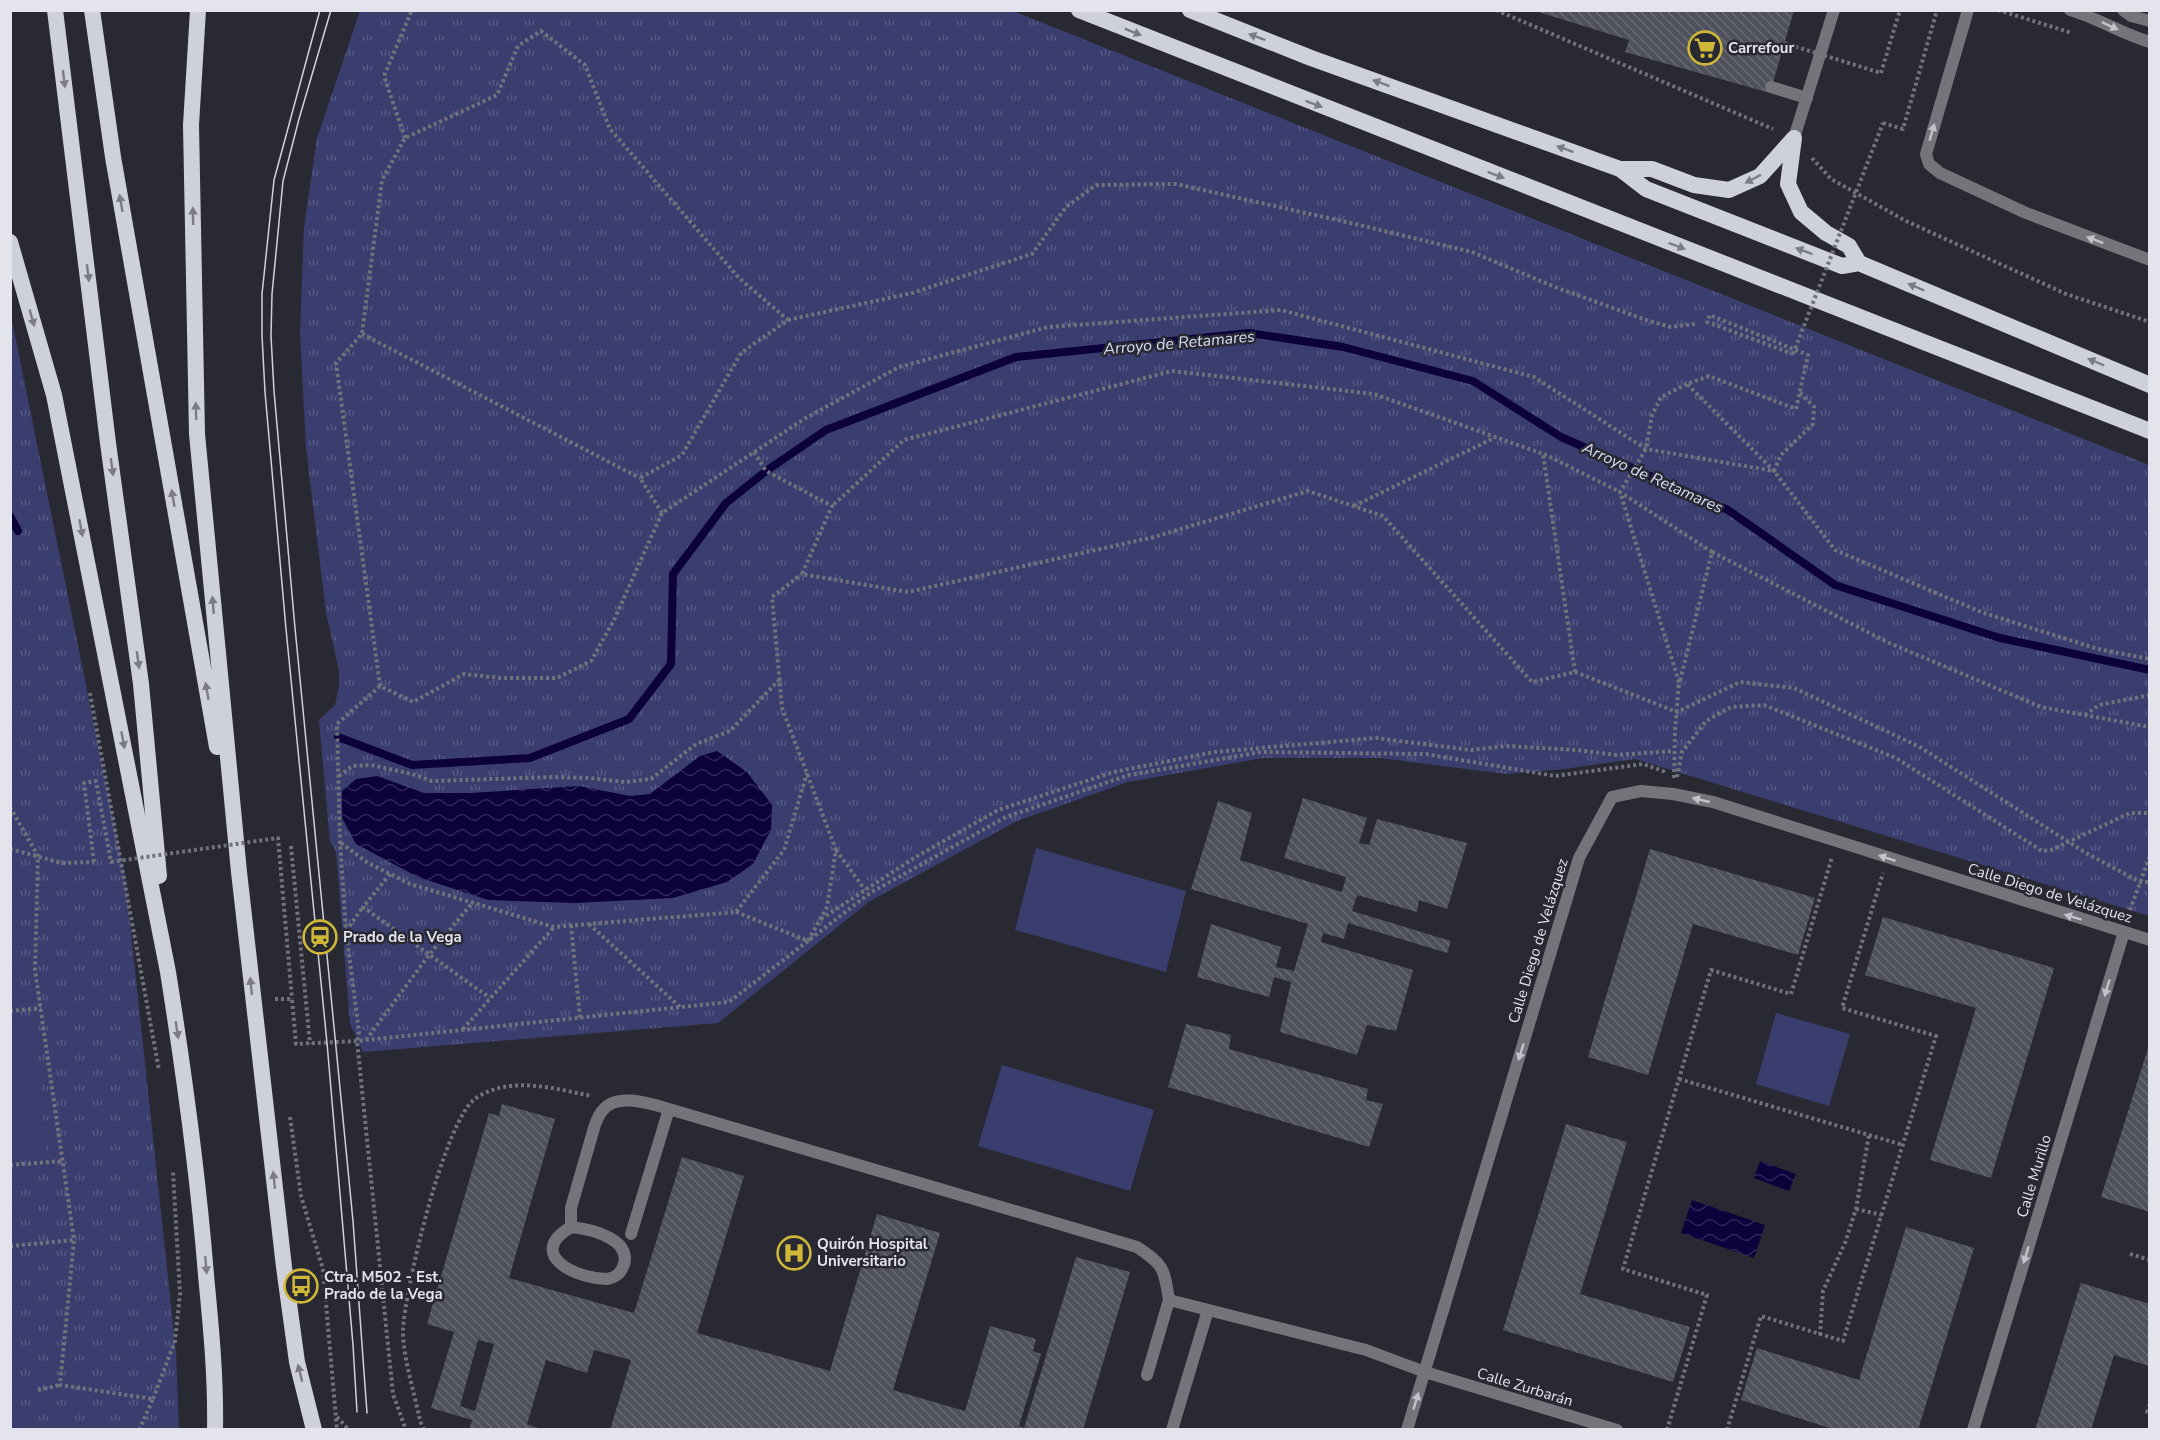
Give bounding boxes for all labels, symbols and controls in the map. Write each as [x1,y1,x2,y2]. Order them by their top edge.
one-way arrow [2102,21,2120,31]
one-way arrow [1124,28,1142,37]
supermarket icon: Carrefour [1687,30,1723,66]
one-way arrow [1247,31,1265,41]
place label: Carrefour [1728,38,1794,58]
one-way arrow [60,70,69,89]
one-way arrow [1372,78,1390,88]
one-way arrow [1305,100,1323,110]
one-way arrow [1928,123,1937,141]
one-way arrow [1556,144,1574,154]
one-way arrow [1487,171,1505,180]
one-way arrow [1744,174,1761,184]
one-way arrow [116,193,125,212]
one-way arrow [188,206,197,225]
one-way arrow [2086,234,2104,244]
one-way arrow [1669,241,1687,251]
one-way arrow [1795,246,1813,255]
one-way arrow [84,263,93,282]
one-way arrow [1906,282,1924,292]
one-way arrow [28,309,38,327]
water label: Arroyo de Retamares [1101,325,1256,361]
one-way arrow [2086,357,2104,367]
one-way arrow [192,401,201,420]
water label: Arroyo de Retamares [1578,437,1727,519]
one-way arrow [107,457,116,476]
one-way arrow [169,489,178,508]
one-way arrow [77,519,86,538]
one-way arrow [208,596,218,615]
one-way arrow [133,650,143,669]
one-way arrow [202,681,211,700]
one-way arrow [119,731,128,750]
one-way arrow [1692,795,1711,804]
one-way arrow [1878,853,1896,862]
street label: Calle Diego de Velázquez [1503,856,1573,1026]
street label: Calle Diego de Velázquez [1965,858,2135,928]
one-way arrow [2064,912,2082,921]
station icon: Prado de la Vega [302,919,338,955]
place label: Prado de la Vega [343,927,462,947]
one-way arrow [247,976,256,995]
one-way arrow [2102,979,2111,997]
one-way arrow [173,1021,182,1040]
one-way arrow [1516,1044,1525,1062]
street label: Calle Murillo [2012,1132,2056,1220]
one-way arrow [269,1170,278,1189]
place label: Quirón Hospital Universitario [817,1234,928,1271]
hospital icon: Quirón Hospital Universitario [776,1235,812,1271]
one-way arrow [2021,1246,2030,1264]
one-way arrow [201,1255,210,1274]
place label: Ctra. M502 - Est. Prado de la Vega [324,1267,443,1304]
bus stop icon: Ctra. M502 - Est. Prado de la Vega [283,1268,319,1304]
one-way arrow [295,1363,305,1382]
street label: Calle Zurbarán [1475,1363,1575,1411]
one-way arrow [1412,1392,1421,1410]

